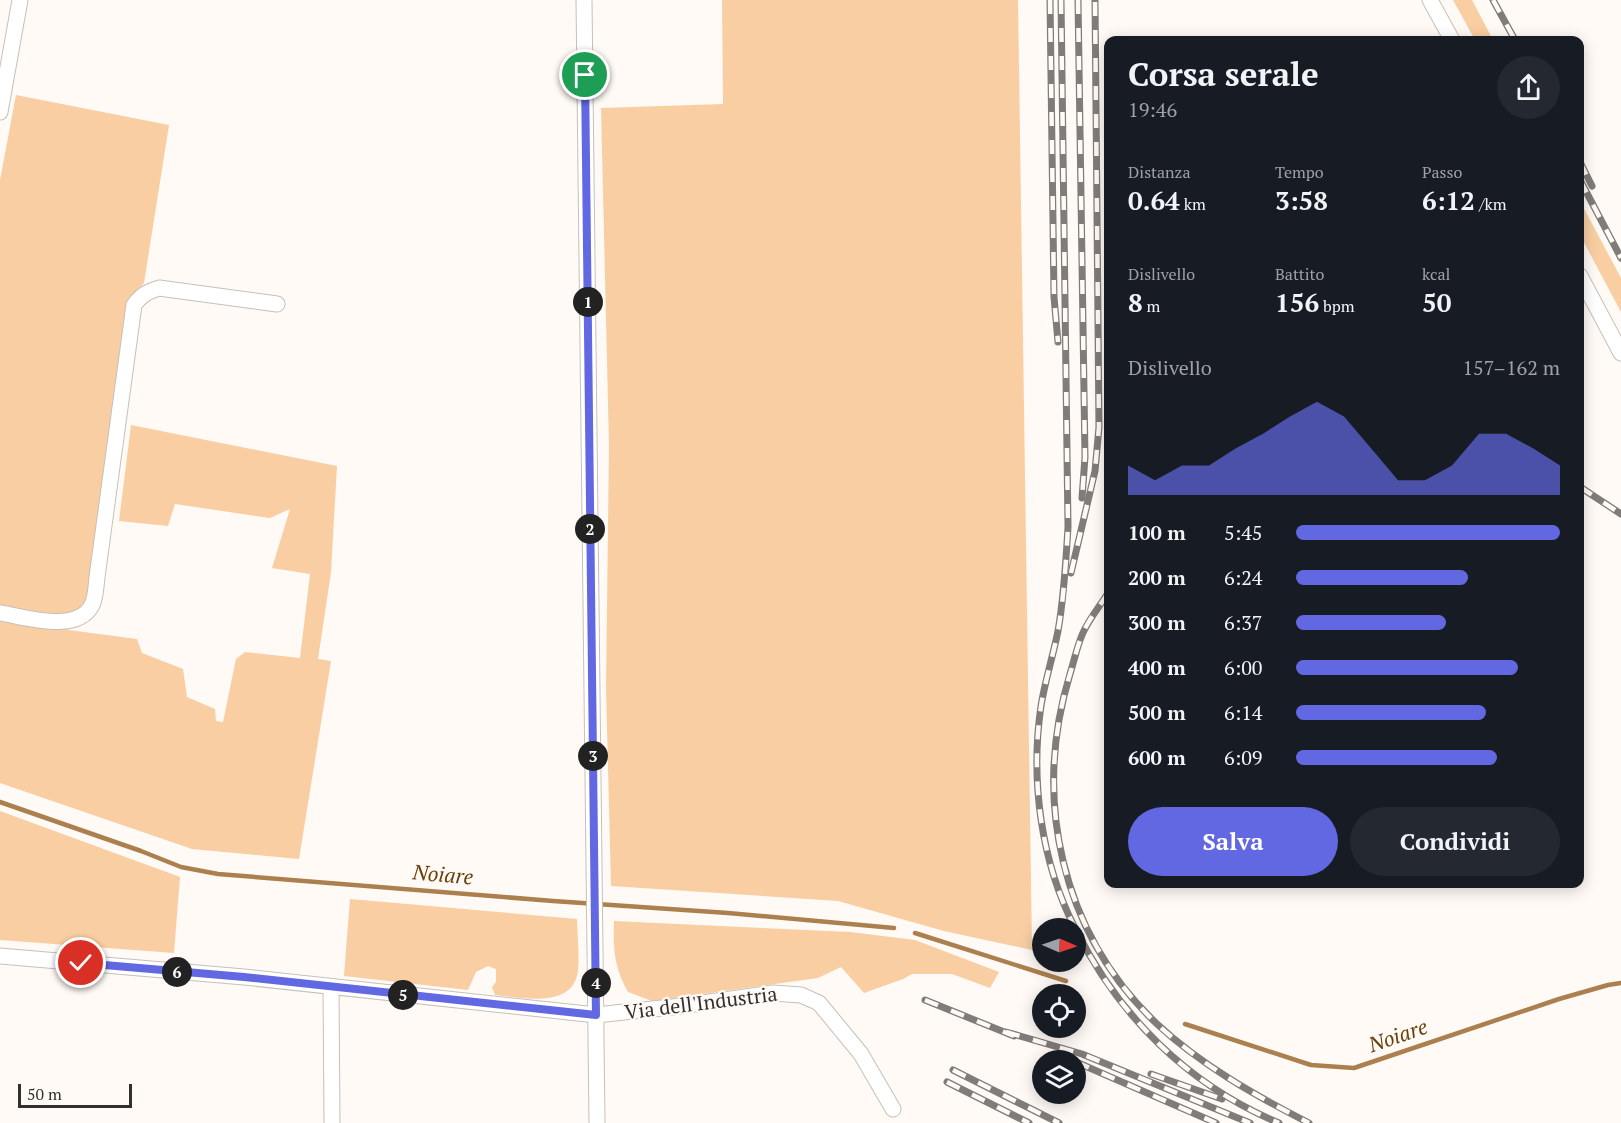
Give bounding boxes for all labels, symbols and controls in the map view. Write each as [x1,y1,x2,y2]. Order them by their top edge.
pin [559,49,610,100]
text: Corsa serale [1128,52,1319,95]
button: share [1497,56,1560,119]
icon: arrive [568,58,601,91]
text: 19:46 [1128,96,1177,123]
text: Distanza [1128,161,1190,183]
text: Tempo [1275,161,1324,183]
text: Passo [1422,161,1462,183]
text: 0.64 [1128,183,1180,217]
text: 3:58 [1275,183,1328,217]
text: 6:12 [1422,183,1475,217]
text: km [1180,193,1206,215]
text: /km [1475,193,1506,215]
text: Dislivello [1128,263,1195,285]
text: Battito [1275,263,1324,285]
text: kcal [1422,263,1450,285]
text: 8 [1128,285,1143,319]
text: 156 [1275,285,1319,319]
text: 50 [1422,285,1451,319]
pin: 1 [573,287,603,317]
text: 1 [583,291,593,313]
text: m [1143,295,1160,317]
text: bpm [1319,295,1355,317]
text: Dislivello [1128,354,1212,381]
text: 157–162 m [1462,354,1560,381]
pin: 2 [575,514,605,544]
text: 2 [585,518,595,540]
text: 100 m [1128,519,1186,546]
text: 5:45 [1224,519,1263,546]
text: 200 m [1128,564,1186,591]
text: 6:24 [1224,564,1263,591]
text: 300 m [1128,609,1186,636]
text: 6:37 [1224,609,1263,636]
text: 400 m [1128,654,1186,681]
text: 6:00 [1224,654,1263,681]
text: 500 m [1128,699,1186,726]
text: 6:14 [1224,699,1263,726]
pin: 3 [578,741,608,771]
text: 600 m [1128,744,1186,771]
text: 6:09 [1224,744,1263,771]
text: 3 [588,745,598,767]
button: Salva [1128,807,1338,876]
button: Condividi [1350,807,1560,876]
water label: Noiare [411,857,475,891]
north arrow [1032,918,1086,972]
map controls [1032,918,1086,1104]
pin [55,937,106,988]
icon: check [64,946,97,979]
pin: 6 [162,957,192,987]
text: 6 [172,961,182,983]
pin: 4 [581,968,611,998]
text: 4 [591,972,601,994]
pin: 5 [388,980,418,1010]
street label: Via dell'Industria [623,980,779,1025]
text: 5 [398,984,408,1006]
button: locate [1032,984,1086,1038]
water label: Noiare [1364,1012,1431,1058]
button: layers [1032,1050,1086,1104]
scale bar [18,1081,132,1108]
text: 50 m [27,1083,62,1105]

